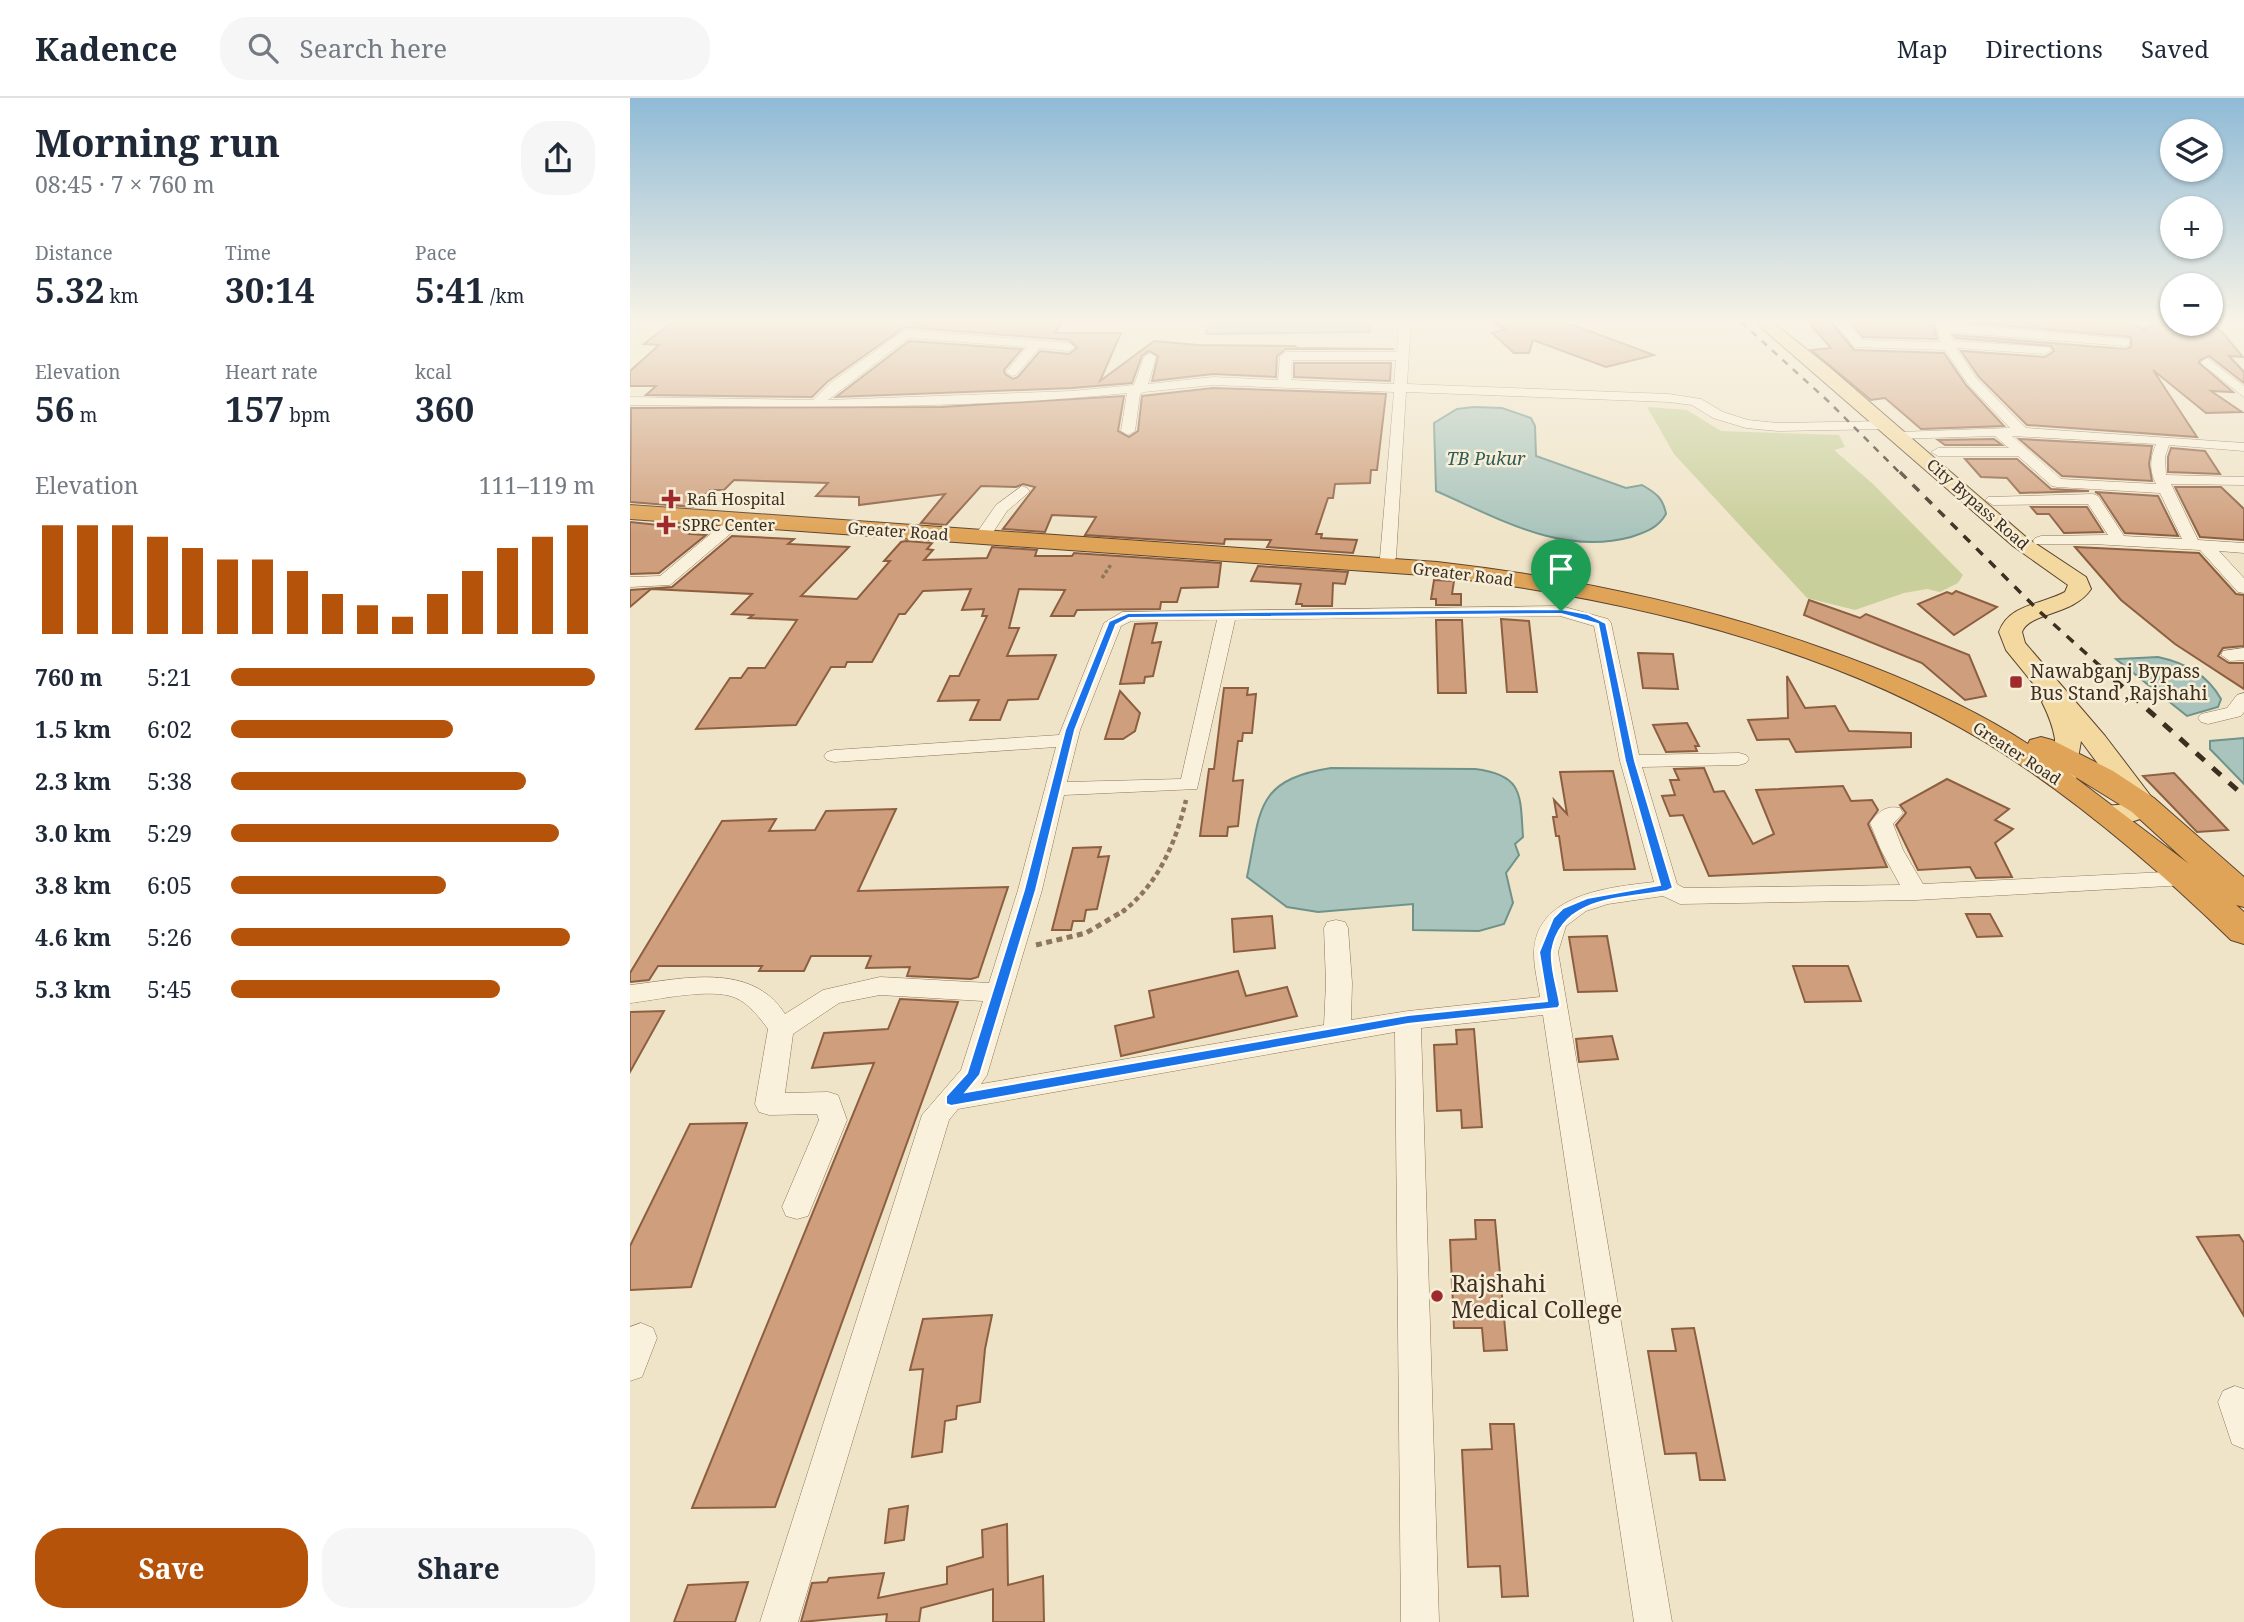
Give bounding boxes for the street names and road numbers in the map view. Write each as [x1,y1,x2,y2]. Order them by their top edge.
street label: City Bypass Road [1922,453,2034,555]
street label: Greater Road [847,517,949,546]
street label: Greater Road [1412,557,1515,591]
street label: Greater Road [1969,716,2065,790]

